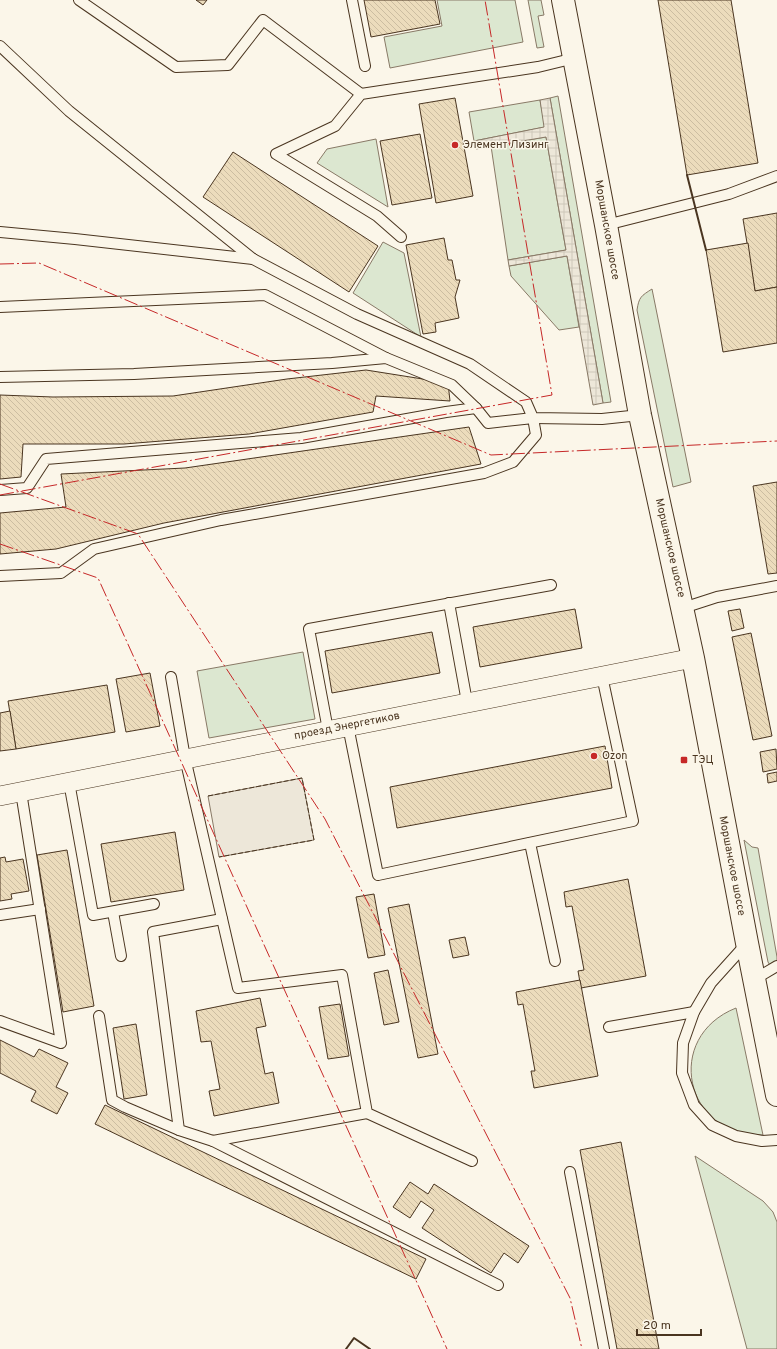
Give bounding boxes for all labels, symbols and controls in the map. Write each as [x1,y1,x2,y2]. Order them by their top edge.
place label: Элемент Лизинг [463,138,549,152]
marker: Элемент Лизинг [450,140,460,150]
street label: Моршанское шоссе [591,179,623,281]
street label: Моршанское шоссе [652,497,688,599]
street label: проезд Энергетиков [293,709,401,743]
place label: Ozon [602,749,628,763]
marker: Ozon [589,751,599,761]
place label: ТЭЦ [692,753,713,767]
marker: ТЭЦ [679,755,689,765]
street label: Моршанское шоссе [715,815,749,917]
scale bar [637,1311,701,1337]
text: 20 m [643,1318,671,1334]

